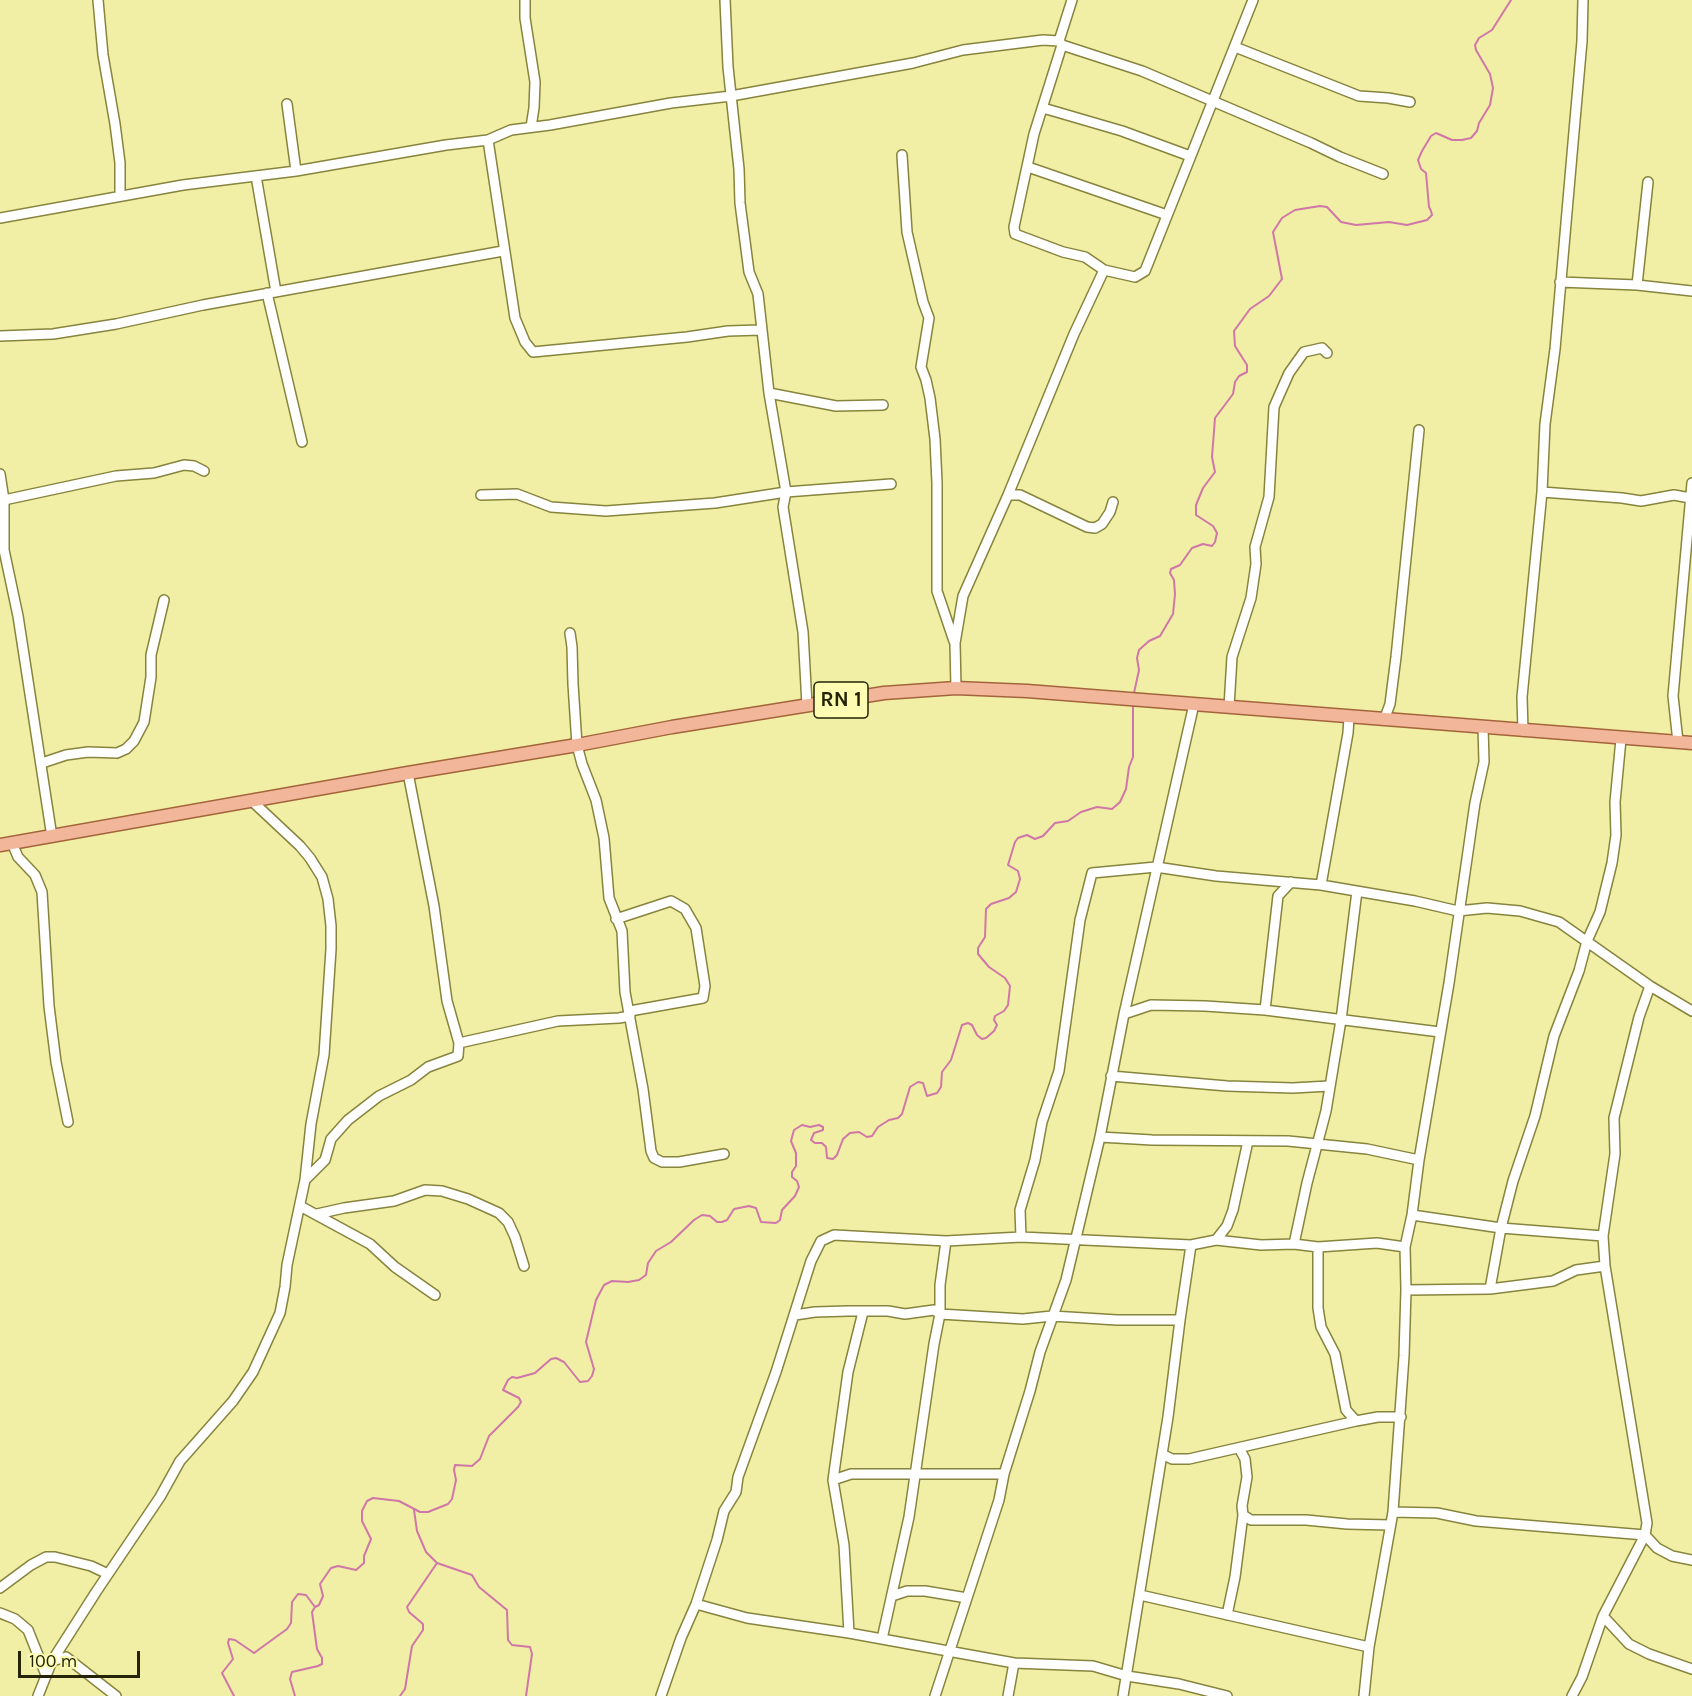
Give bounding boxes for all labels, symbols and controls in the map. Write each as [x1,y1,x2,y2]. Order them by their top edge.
road number: RN 1 [814,682,868,718]
scale bar [21,1639,142,1677]
text: 100 m [29,1650,77,1672]

